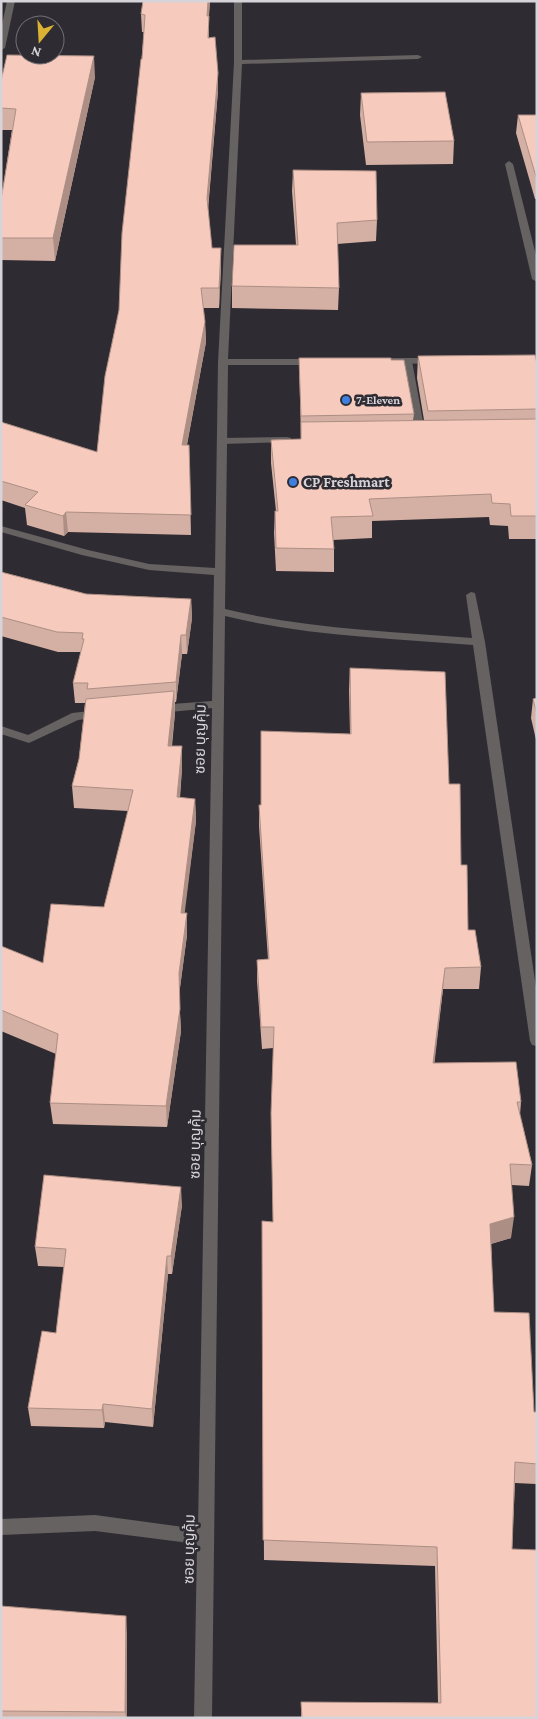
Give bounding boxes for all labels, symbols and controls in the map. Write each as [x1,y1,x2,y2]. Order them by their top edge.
north arrow [15,15,65,65]
text: N [29,43,43,61]
place label: 7-Eleven [356,393,400,407]
marker: 7-Eleven [340,394,352,406]
place label: CP Freshmart [303,474,390,490]
marker: CP Freshmart [287,476,299,488]
street label: ซอย บุญคุ้ม [191,704,210,774]
street label: ซอย บุญคุ้ม [186,1109,205,1179]
street label: ซอย บุญคุ้ม [180,1514,199,1584]

